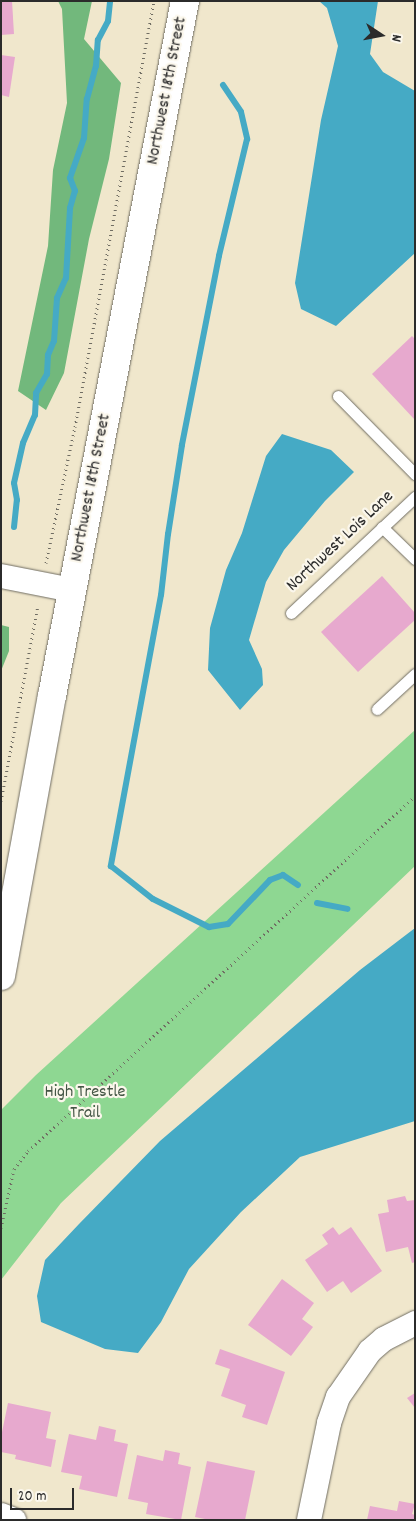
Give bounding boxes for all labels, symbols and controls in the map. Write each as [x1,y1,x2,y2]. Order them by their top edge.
north arrow [356,10,406,60]
street label: Northwest 18th Street [143,15,193,167]
text: N [385,33,406,43]
street label: Northwest 18th Street [67,412,117,564]
street label: Northwest Lois Lane [283,487,399,597]
park label: High Trestle Trail [45,1083,125,1126]
scale bar [12,1478,76,1510]
text: 20 m [18,1486,46,1508]

